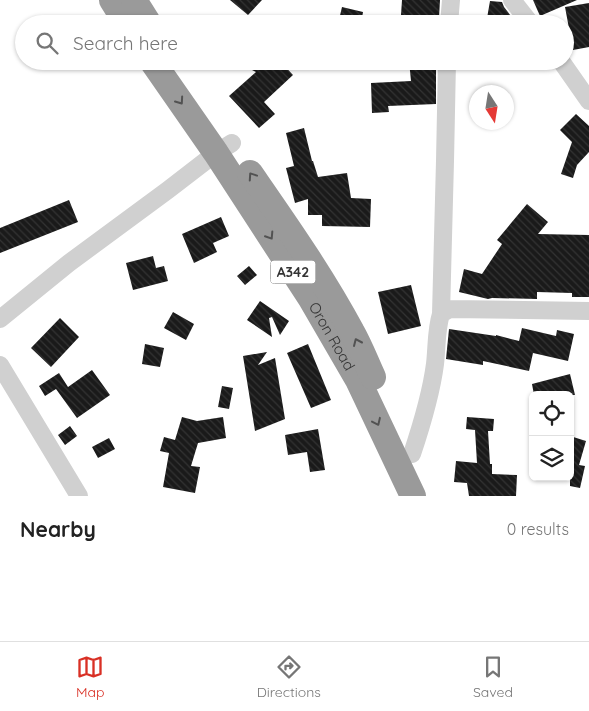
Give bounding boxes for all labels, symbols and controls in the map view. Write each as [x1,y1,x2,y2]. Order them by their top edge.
search box [15,15,574,70]
icon: search [33,29,61,57]
text: Search here [73,31,178,55]
north arrow [469,85,514,130]
one-way arrow [174,95,183,105]
one-way arrow [249,172,258,182]
one-way arrow [264,231,273,240]
road number: A342 [270,260,316,284]
street label: Oron Road [305,298,360,374]
one-way arrow [353,338,364,347]
map controls [529,391,574,481]
button: locate [529,391,574,436]
one-way arrow [371,417,382,426]
button: layers [529,436,574,481]
text: Nearby [20,516,96,542]
text: 0 results [507,519,569,539]
tab: Map [76,653,105,701]
tab: Directions [257,653,321,701]
tab: Saved [473,653,513,701]

